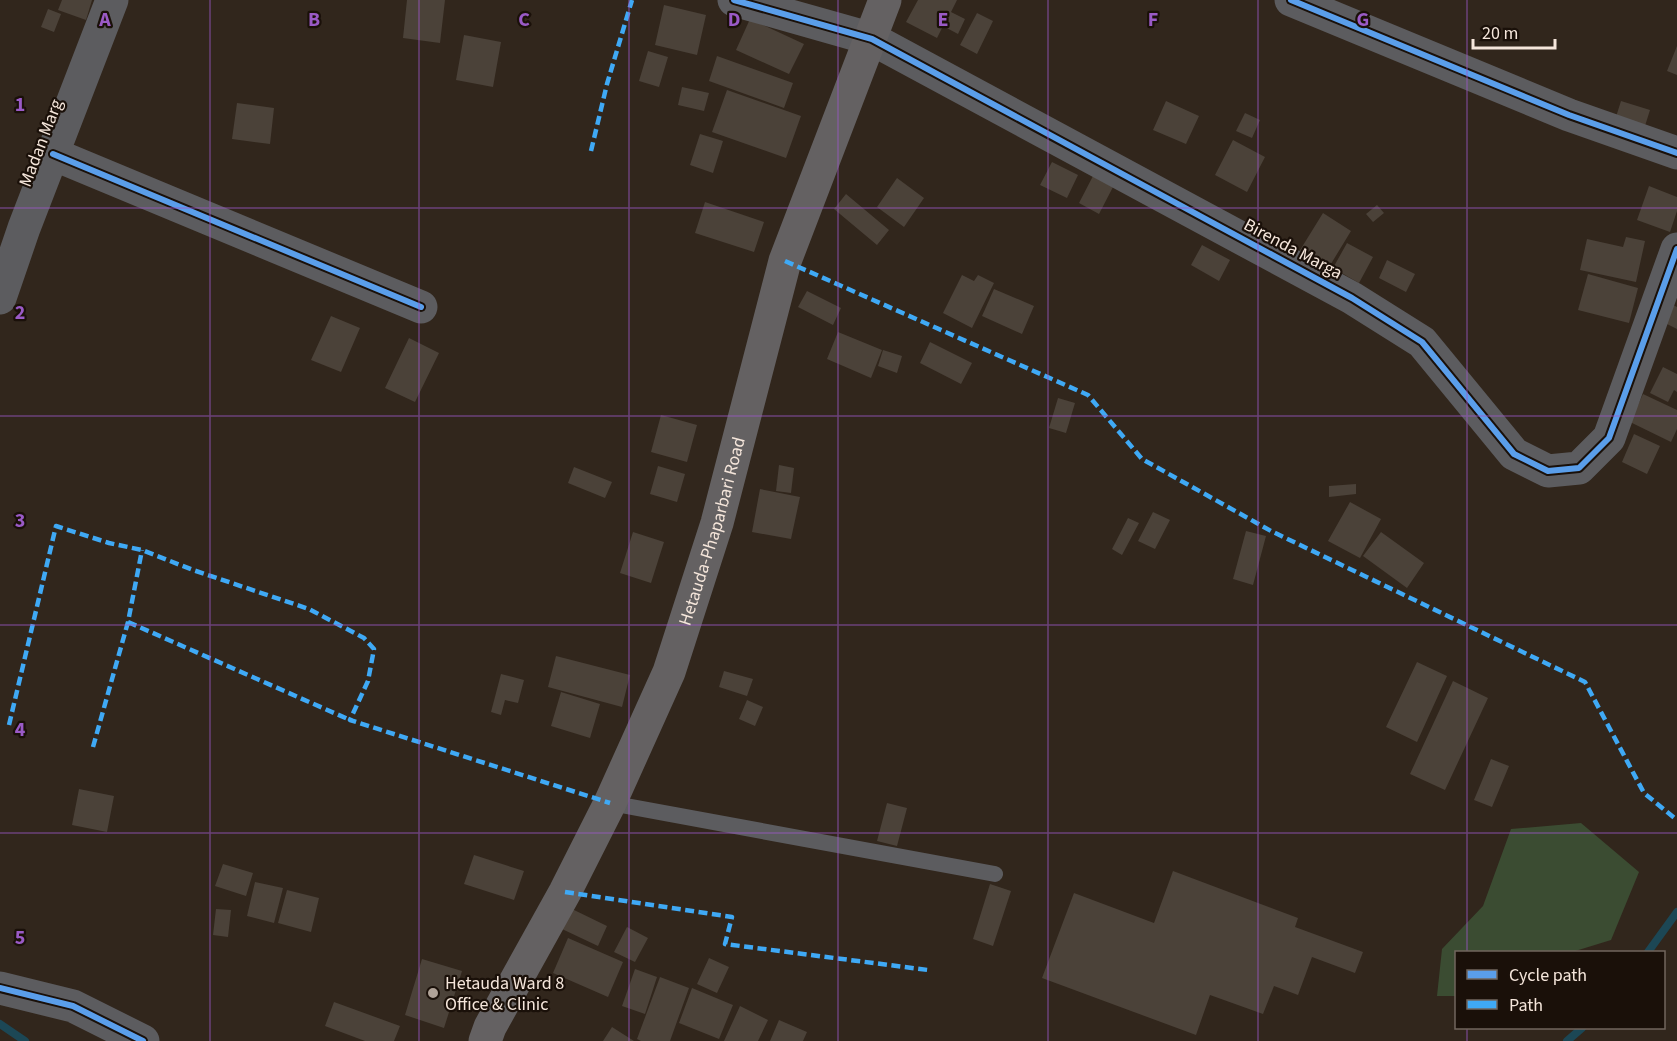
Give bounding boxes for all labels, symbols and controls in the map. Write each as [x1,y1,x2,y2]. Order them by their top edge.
text: A [98,6,111,34]
text: B [308,6,320,34]
text: C [518,6,530,34]
text: D [728,6,740,34]
text: E [938,6,948,34]
text: F [1148,6,1158,34]
text: G [1357,6,1369,34]
scale bar [1473,12,1556,50]
text: 20 m [1482,21,1518,46]
text: 1 [15,91,25,119]
street label: Madan Marg [13,96,69,190]
street label: Birenda Marga [1239,212,1347,286]
text: 2 [15,299,25,327]
street label: Hetauda-Phaparbari Road [672,434,751,629]
text: 3 [15,507,25,535]
text: 4 [15,716,26,744]
text: 5 [15,924,25,952]
legend [1455,951,1665,1029]
text: Cycle path [1509,963,1587,988]
place label: Hetauda Ward 8 Office & Clinic [445,971,564,1017]
marker: Hetauda Ward 8 Office & Clinic [426,986,440,1000]
text: Path [1509,993,1543,1018]

